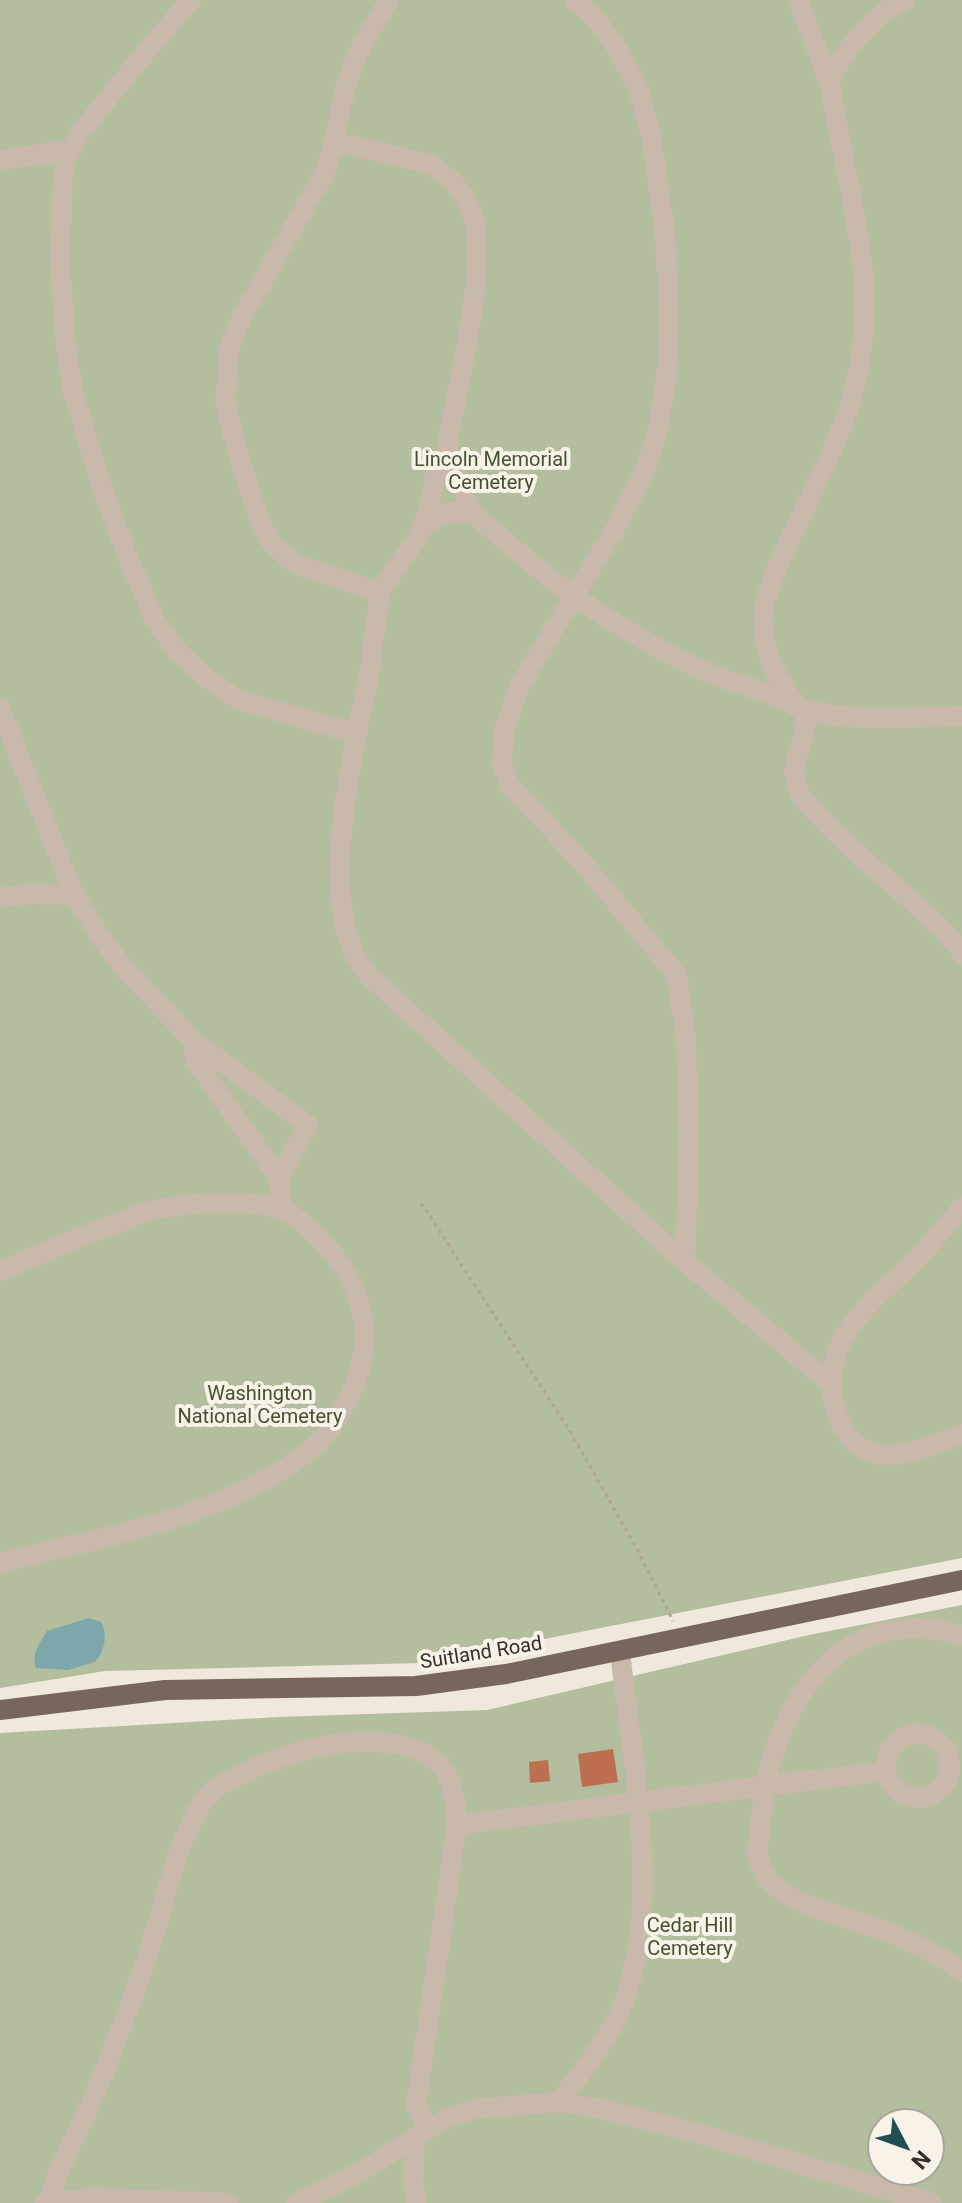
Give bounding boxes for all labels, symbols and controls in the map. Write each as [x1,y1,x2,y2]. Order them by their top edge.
park label: Lincoln Memorial Cemetery [414,447,568,494]
park label: Washington National Cemetery [177,1381,343,1428]
street label: Suitland Road [418,1631,544,1673]
park label: Cedar Hill Cemetery [647,1913,733,1960]
north arrow [866,2107,946,2187]
text: N [906,2146,935,2174]

